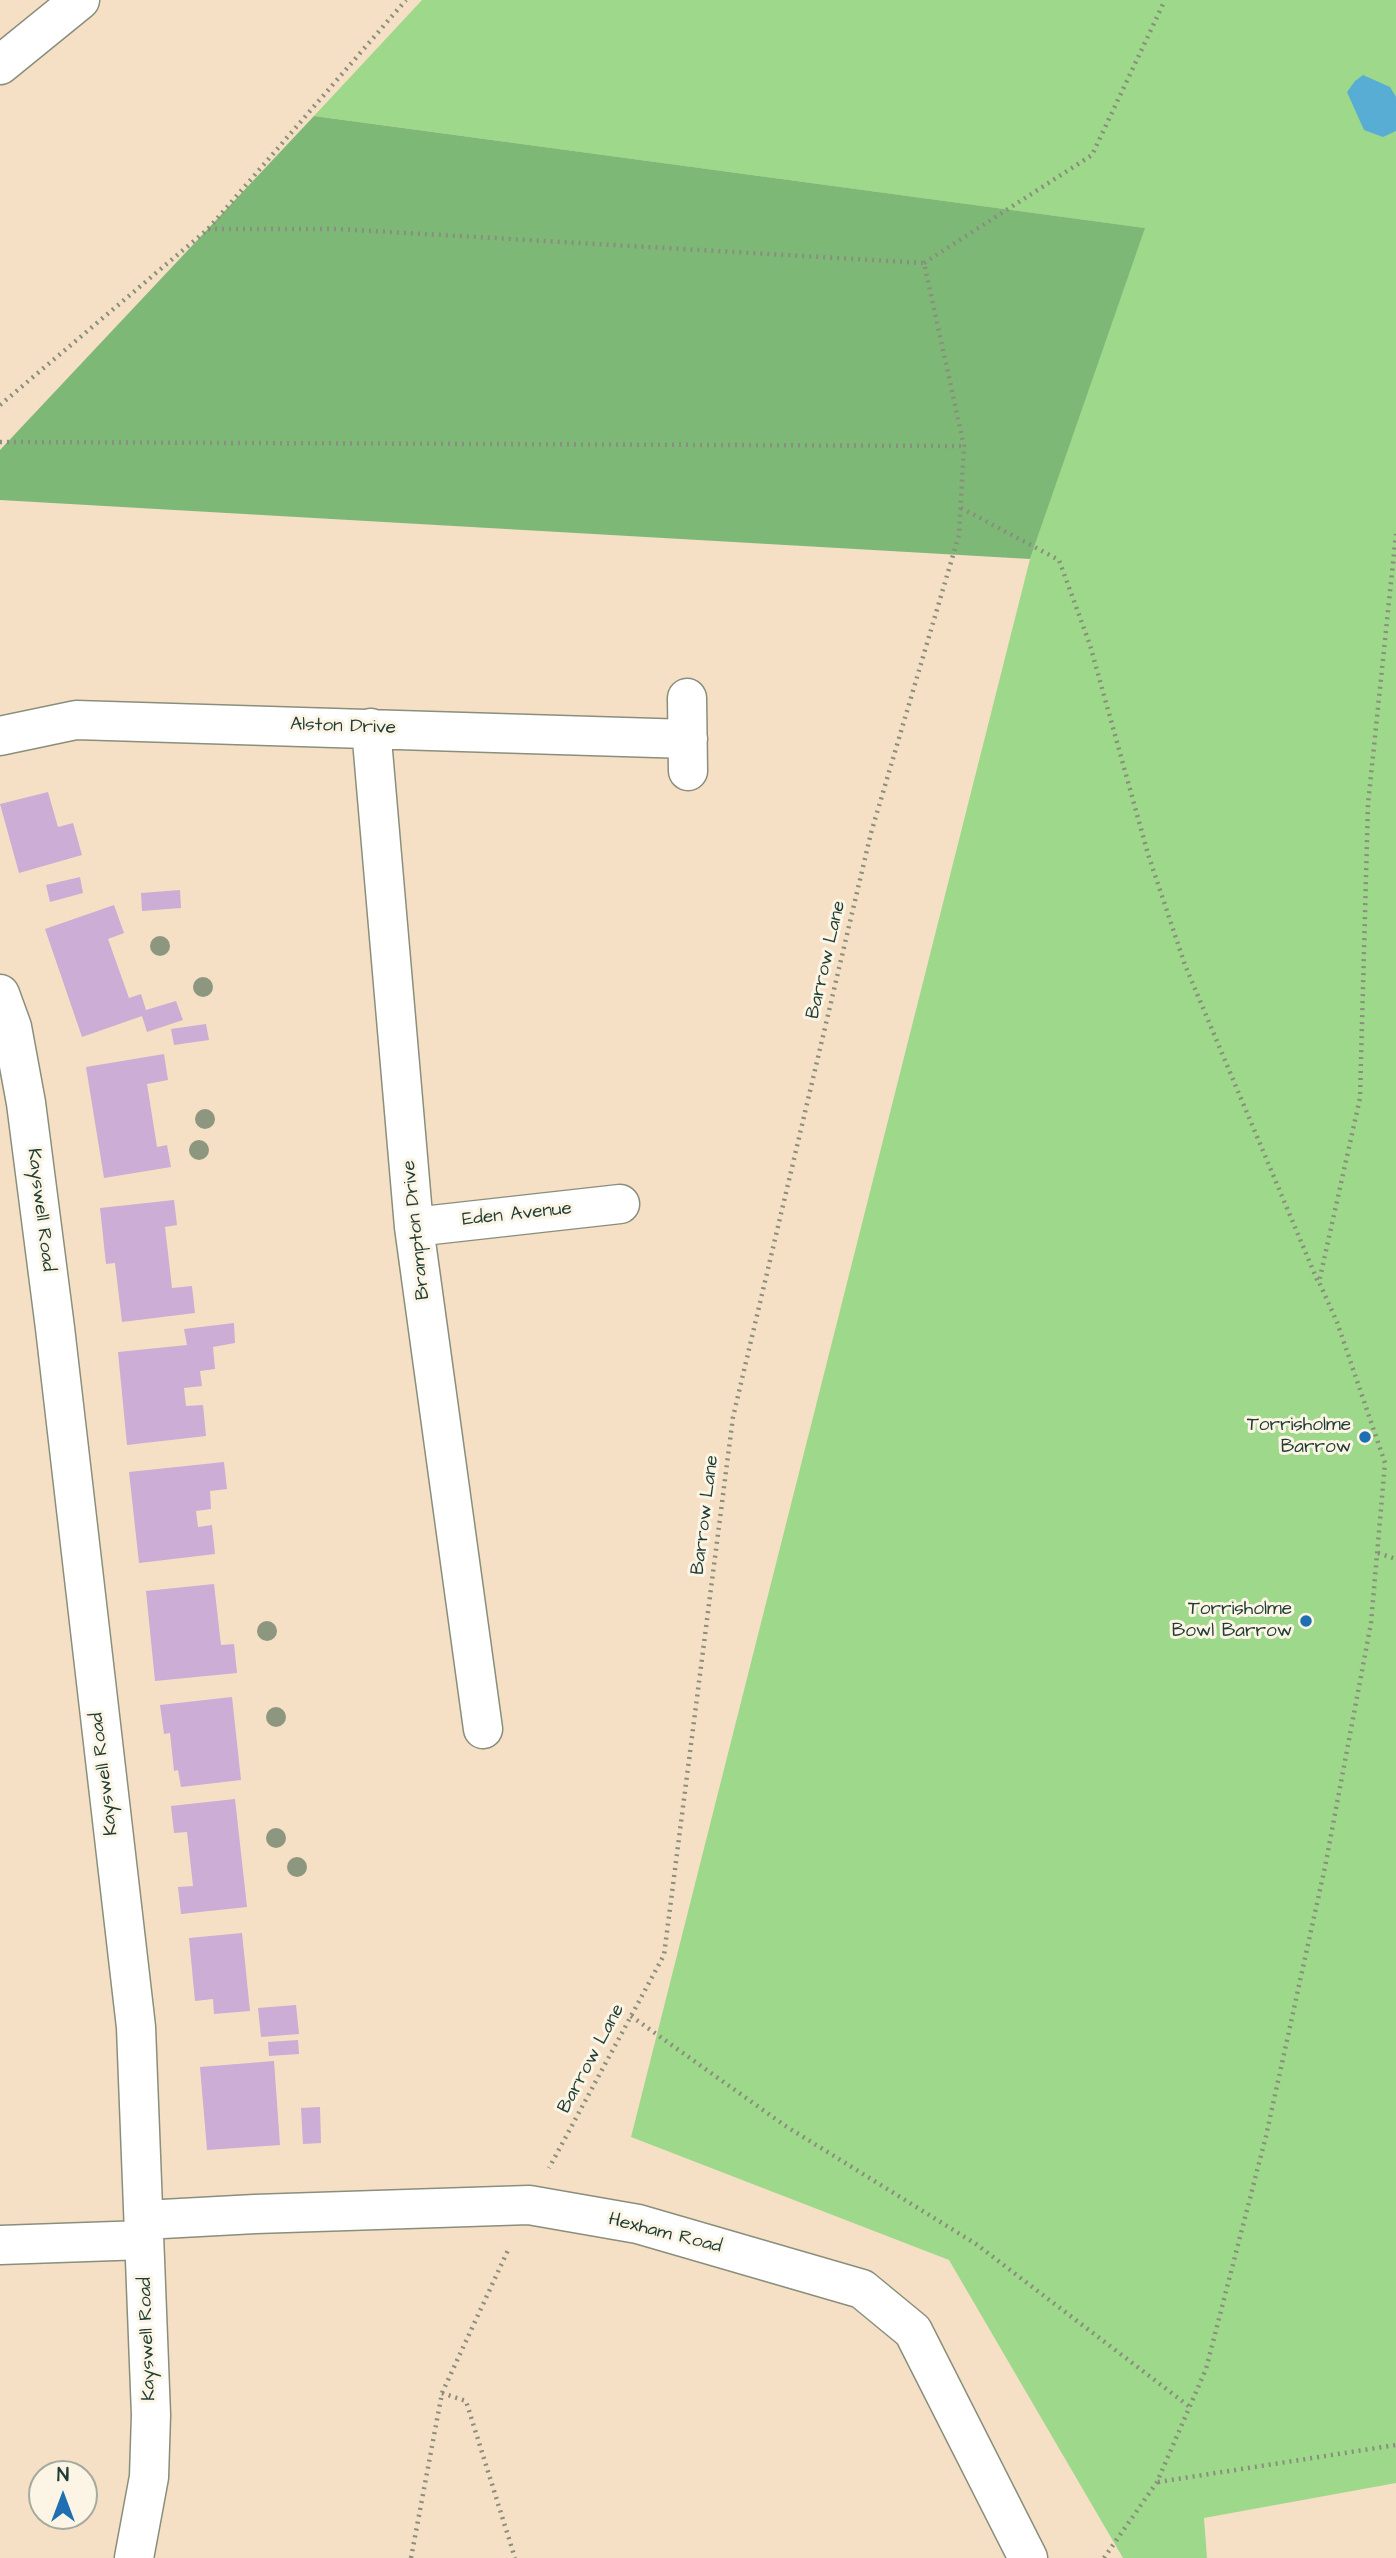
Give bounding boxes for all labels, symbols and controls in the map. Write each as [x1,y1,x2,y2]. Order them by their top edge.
street label: Alston Drive [290,714,396,740]
street label: Barrow Lane [802,899,852,1021]
street label: Kayswell Road [21,1147,59,1273]
street label: Brampton Drive [398,1159,436,1301]
street label: Eden Avenue [461,1198,573,1232]
place label: Torrisholme Barrow [1247,1415,1351,1459]
marker: Torrisholme Barrow [1357,1429,1373,1445]
street label: Barrow Lane [687,1454,725,1576]
place label: Torrisholme Bowl Barrow [1172,1599,1292,1643]
marker: Torrisholme Bowl Barrow [1298,1613,1314,1629]
street label: Kayswell Road [86,1711,124,1837]
street label: Barrow Lane [554,2000,630,2118]
street label: Hexham Road [606,2209,724,2259]
street label: Kayswell Road [134,2277,162,2401]
north arrow [28,2460,98,2530]
text: N [57,2462,69,2489]

